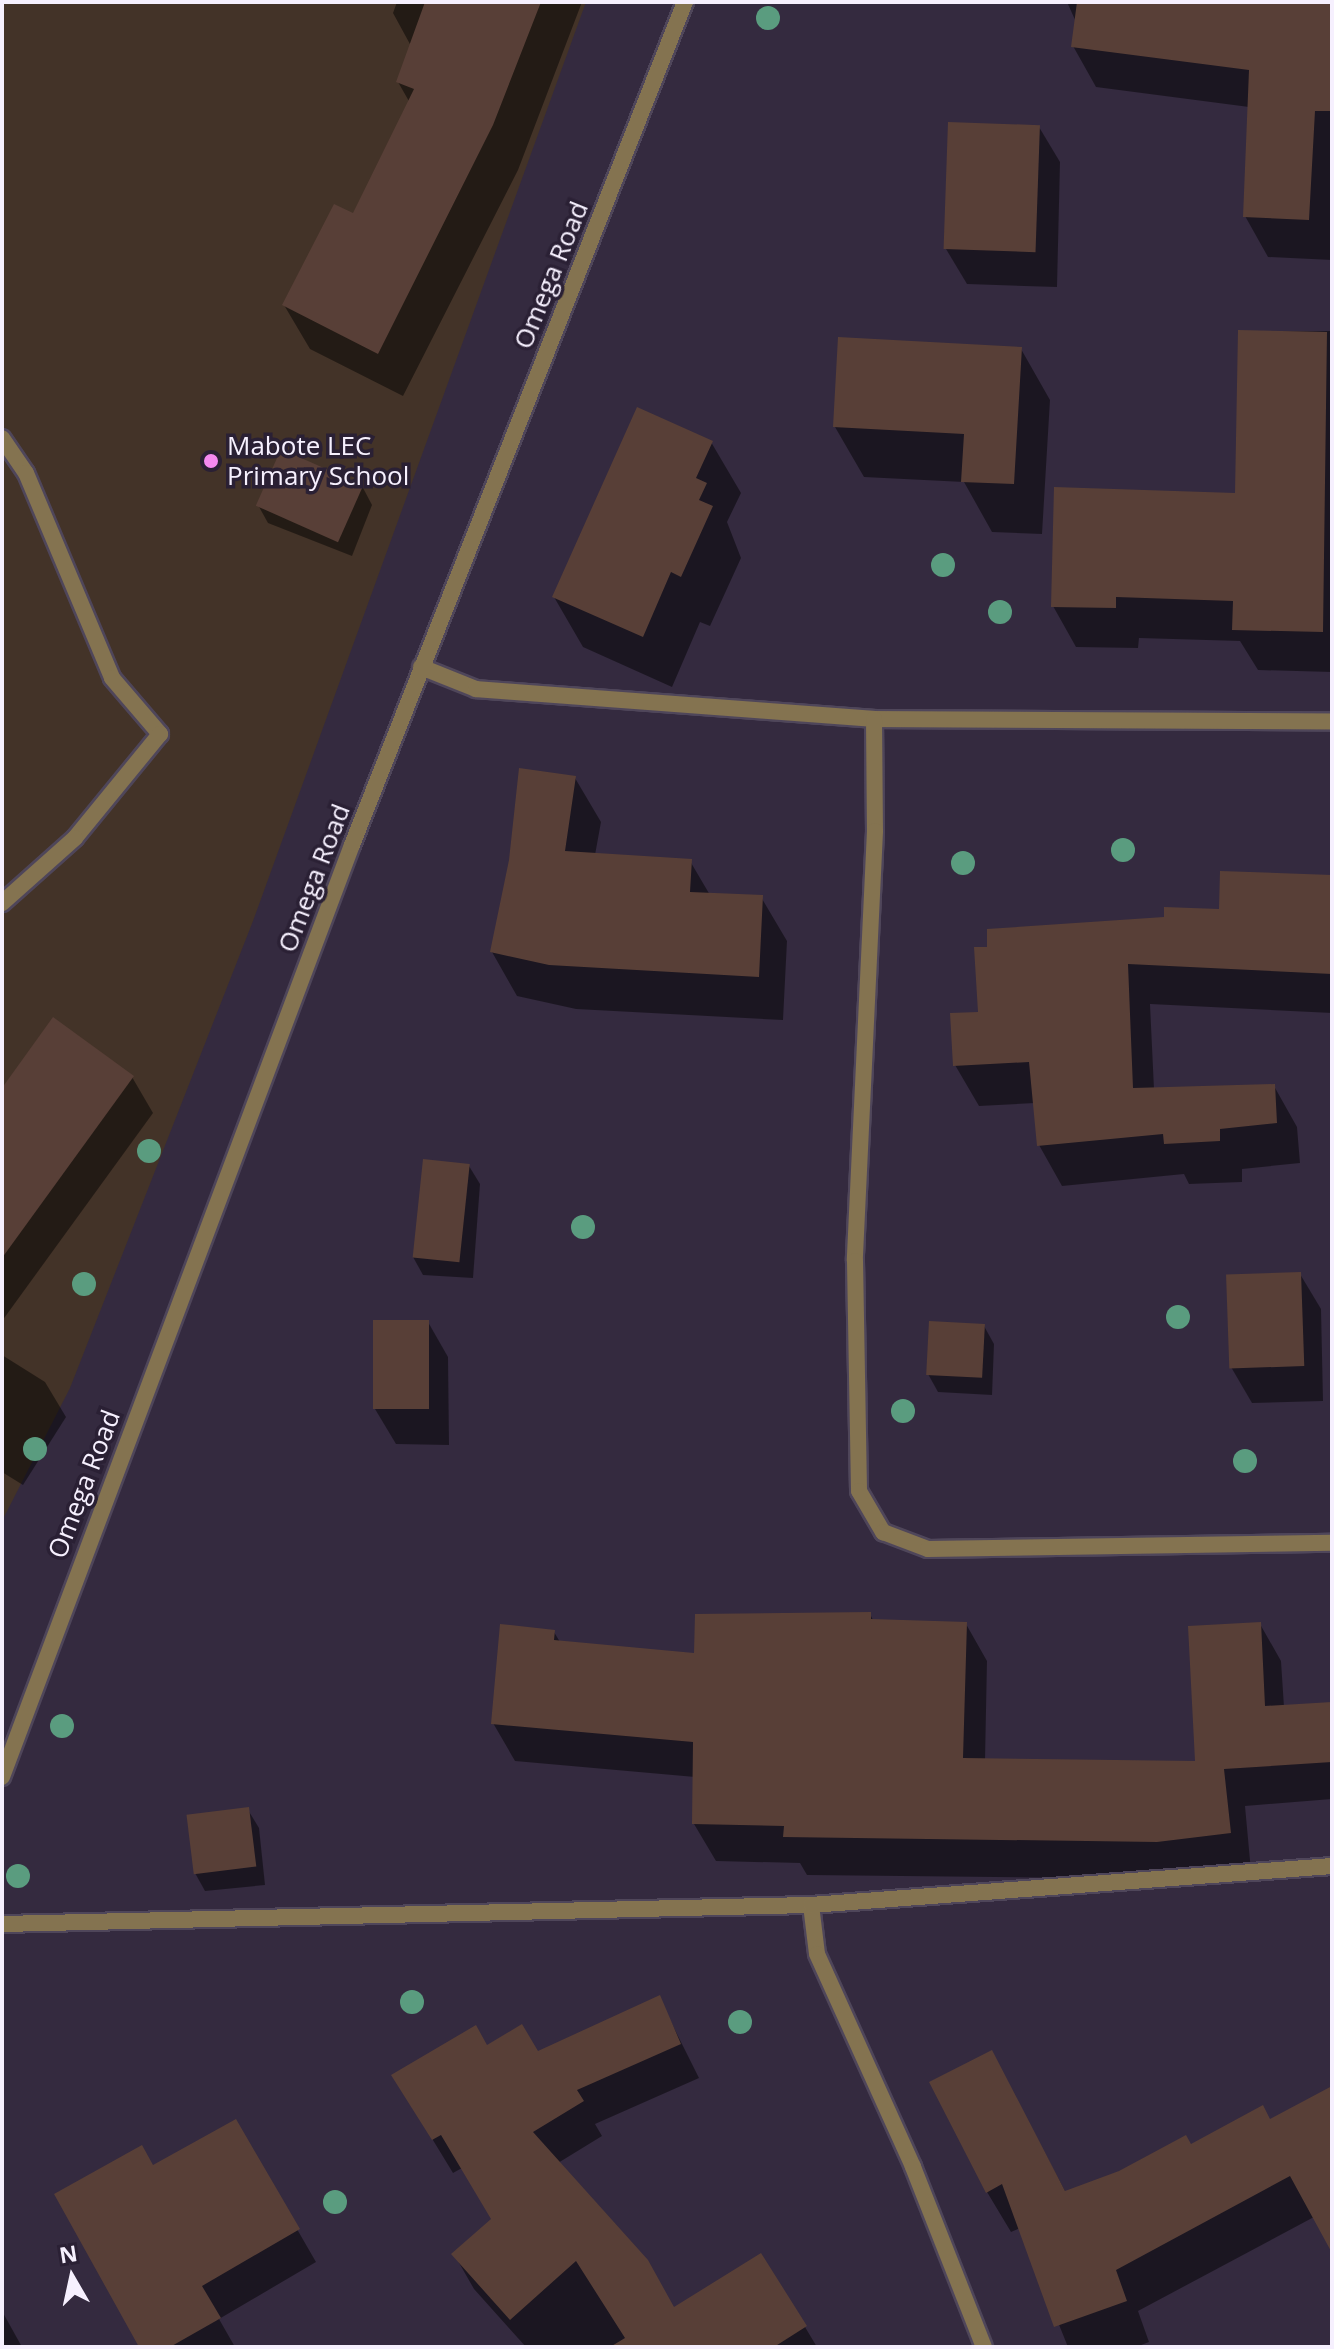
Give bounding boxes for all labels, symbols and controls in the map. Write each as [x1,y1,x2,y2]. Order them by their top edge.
street label: Omega Road [507,197,595,353]
place label: Mabote LEC Primary School [227,430,409,492]
marker: Mabote LEC Primary School [202,452,220,470]
street label: Omega Road [271,799,357,957]
street label: Omega Road [41,1405,127,1563]
north arrow [32,2237,112,2317]
text: N [57,2237,79,2270]

